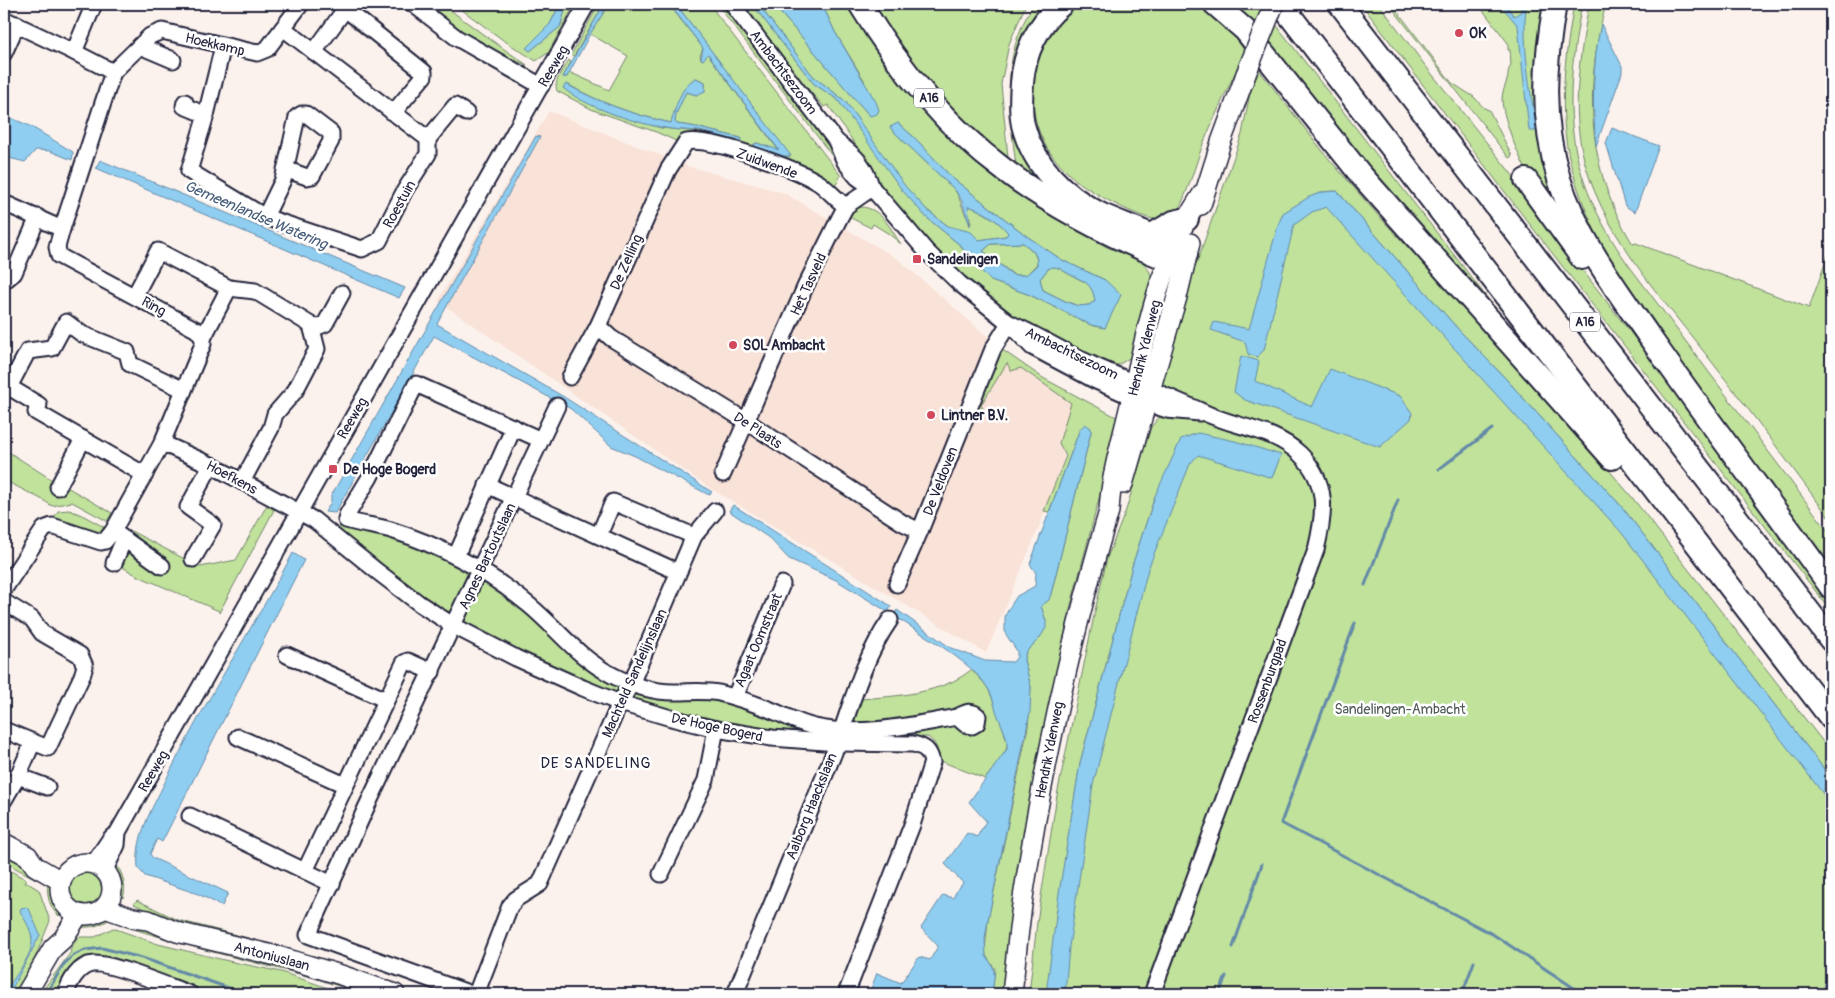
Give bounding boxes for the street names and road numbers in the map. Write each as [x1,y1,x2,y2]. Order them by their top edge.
street label: Ambachtsezoom [746,27,821,118]
street label: Hoekkamp [183,29,247,60]
street label: Reeweg [535,42,572,90]
road number: A16 [914,89,944,108]
street label: Zuidwende [734,145,800,182]
street label: Roestuin [379,177,419,231]
street label: De Zelling [607,232,646,293]
street label: Het Tasveld [787,250,830,318]
street label: Ring [139,293,169,320]
street label: Hendrik Ydenweg [1124,298,1165,398]
road number: A16 [1570,313,1600,332]
street label: Ambachtsezoom [1022,324,1121,383]
street label: Reeweg [334,394,371,442]
street label: De Plaats [730,409,786,453]
street label: De Veldoven [920,444,961,518]
street label: Hoefkens [203,457,261,498]
street label: Agnes Bartoutslaan [455,500,520,612]
street label: Agaat Oomstraat [731,590,786,690]
street label: Machteld Sandelijnslaan [598,606,671,740]
street label: Rossenburgpad [1244,636,1291,726]
street label: Hendrik Ydenweg [1032,700,1067,800]
street label: De Hoge Bogerd [670,710,764,746]
street label: Reeweg [135,747,172,795]
street label: Aalborg Haackslaan [782,750,841,862]
street label: Antoniuslaan [232,938,312,975]

